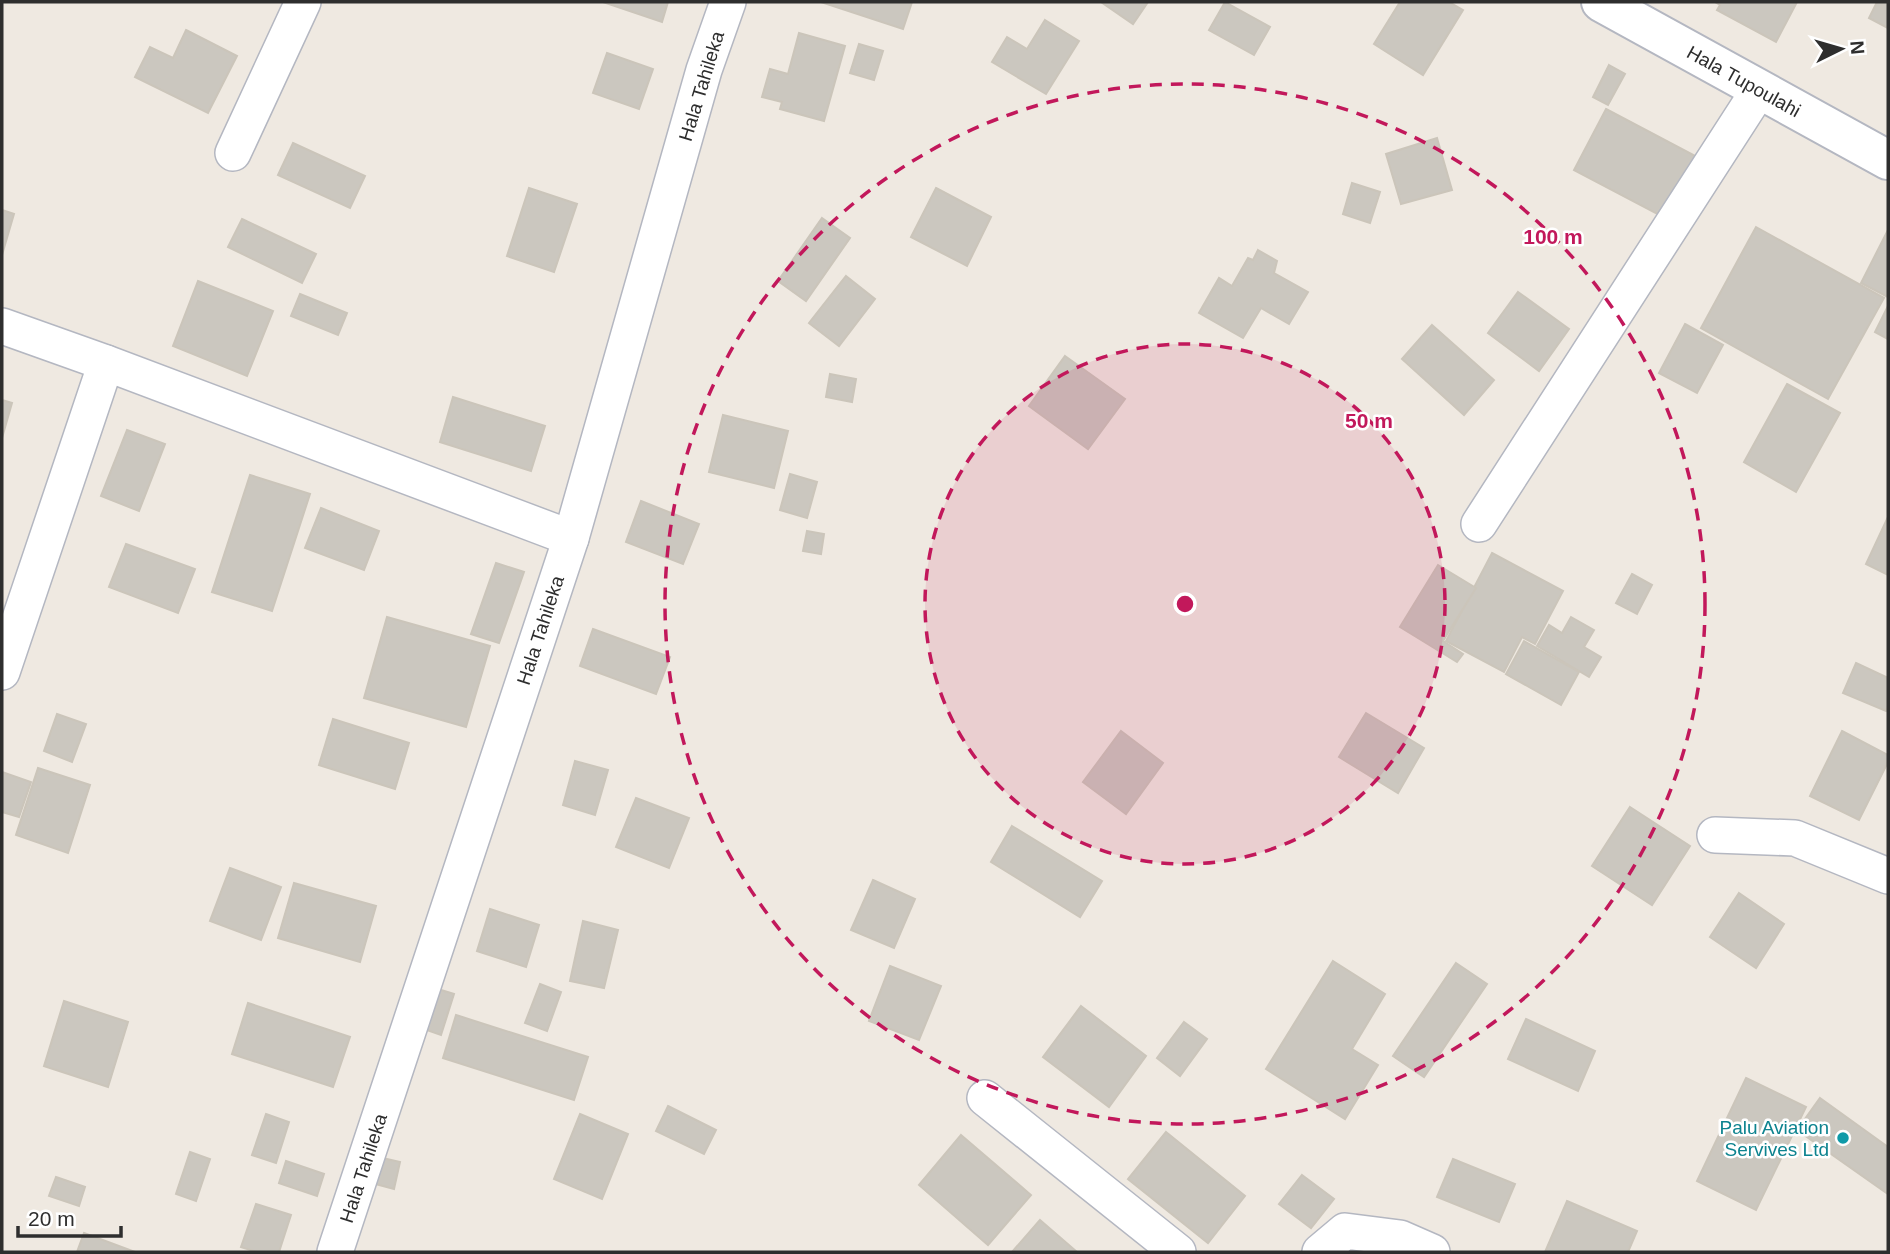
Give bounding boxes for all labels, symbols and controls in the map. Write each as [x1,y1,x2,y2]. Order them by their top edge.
north arrow [1806,14,1876,84]
street label: Hala Tahileka [675,28,728,144]
text: N [1846,40,1868,55]
street label: Hala Tupoulahi [1683,42,1804,121]
text: 100 m [1523,225,1583,248]
text: 50 m [1345,409,1393,432]
street label: Hala Tahileka [513,572,568,687]
centre of rings [1173,592,1197,616]
street label: Hala Tahileka [336,1110,391,1225]
place label: Palu Aviation Servives Ltd [1719,1117,1829,1160]
marker: Palu Aviation Servives Ltd [1835,1130,1851,1146]
scale bar [18,1194,121,1238]
text: 20 m [28,1207,75,1230]

